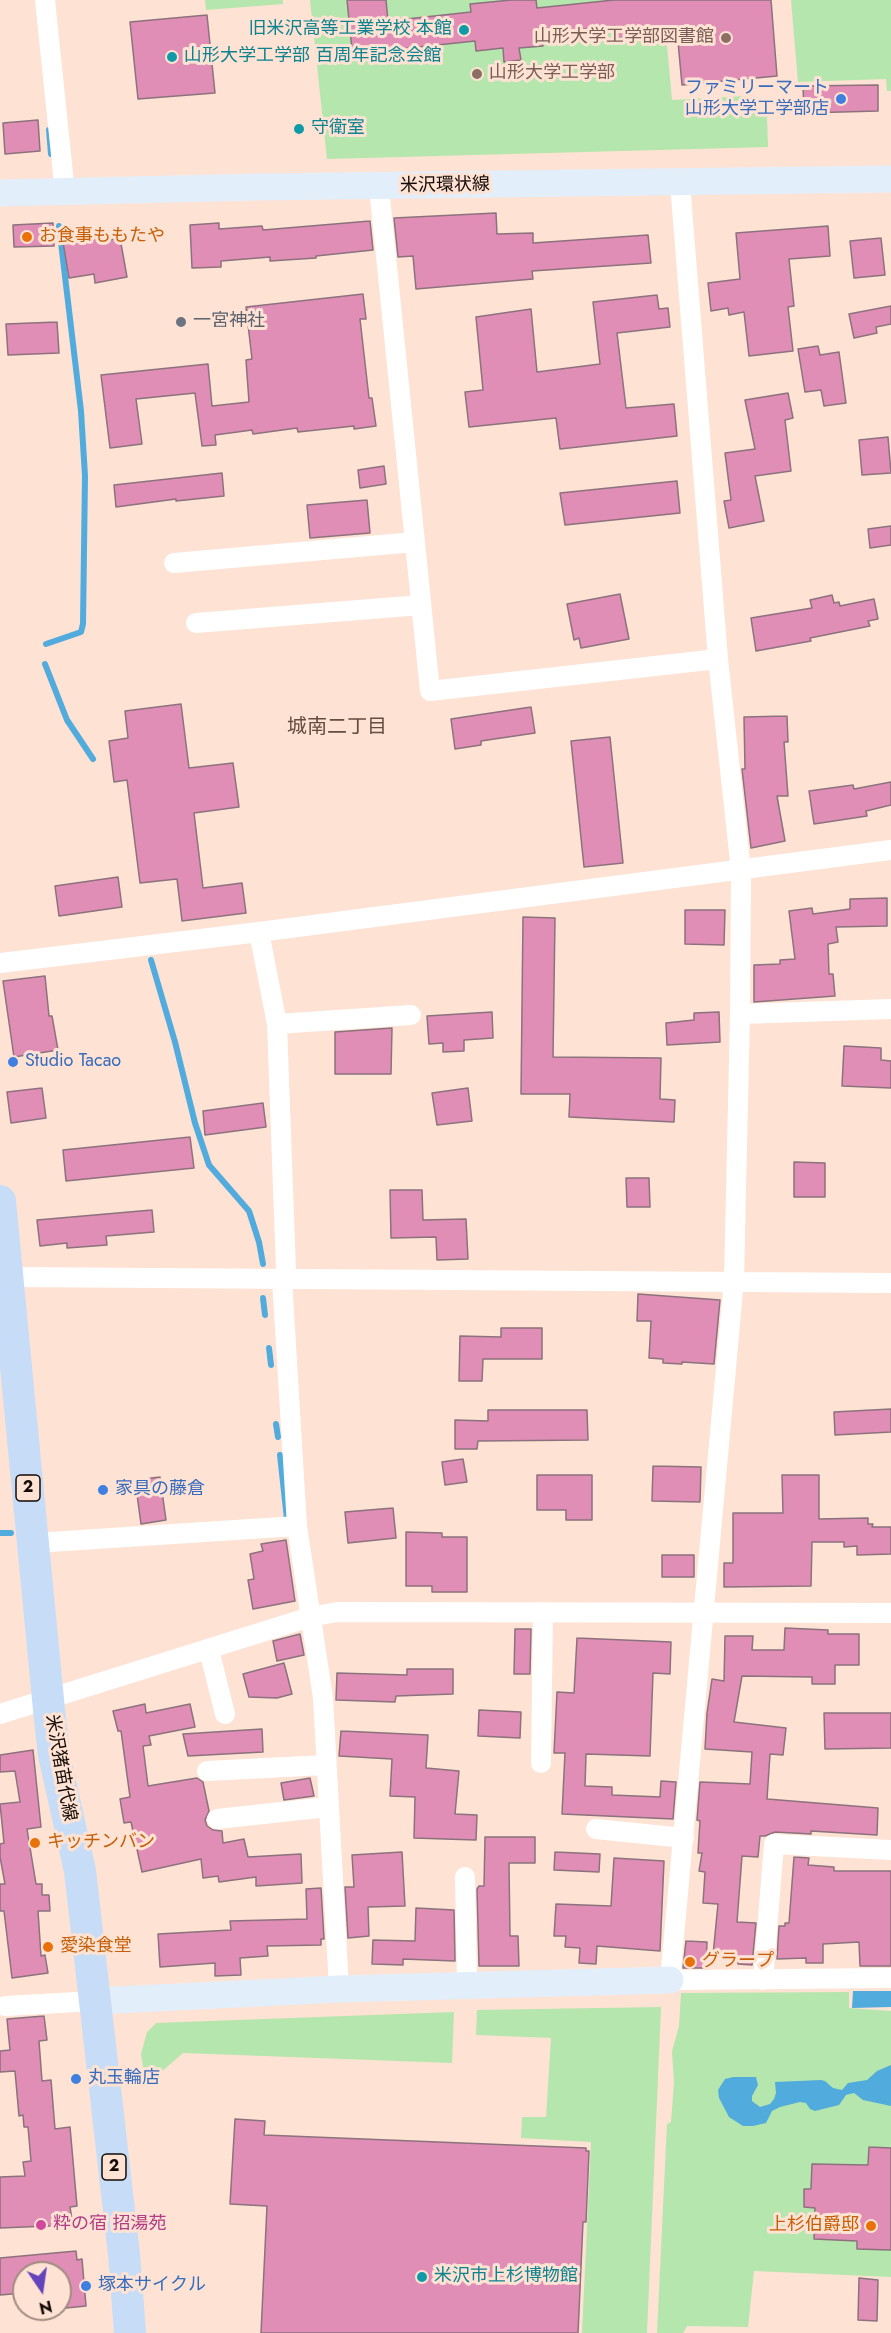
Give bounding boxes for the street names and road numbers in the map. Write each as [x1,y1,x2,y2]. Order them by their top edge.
street label: 米沢環状線 [400,174,490,198]
road number: 2 [16,1475,40,1501]
street label: 米沢猪苗代線 [40,1713,80,1823]
road number: 2 [102,2154,126,2180]

